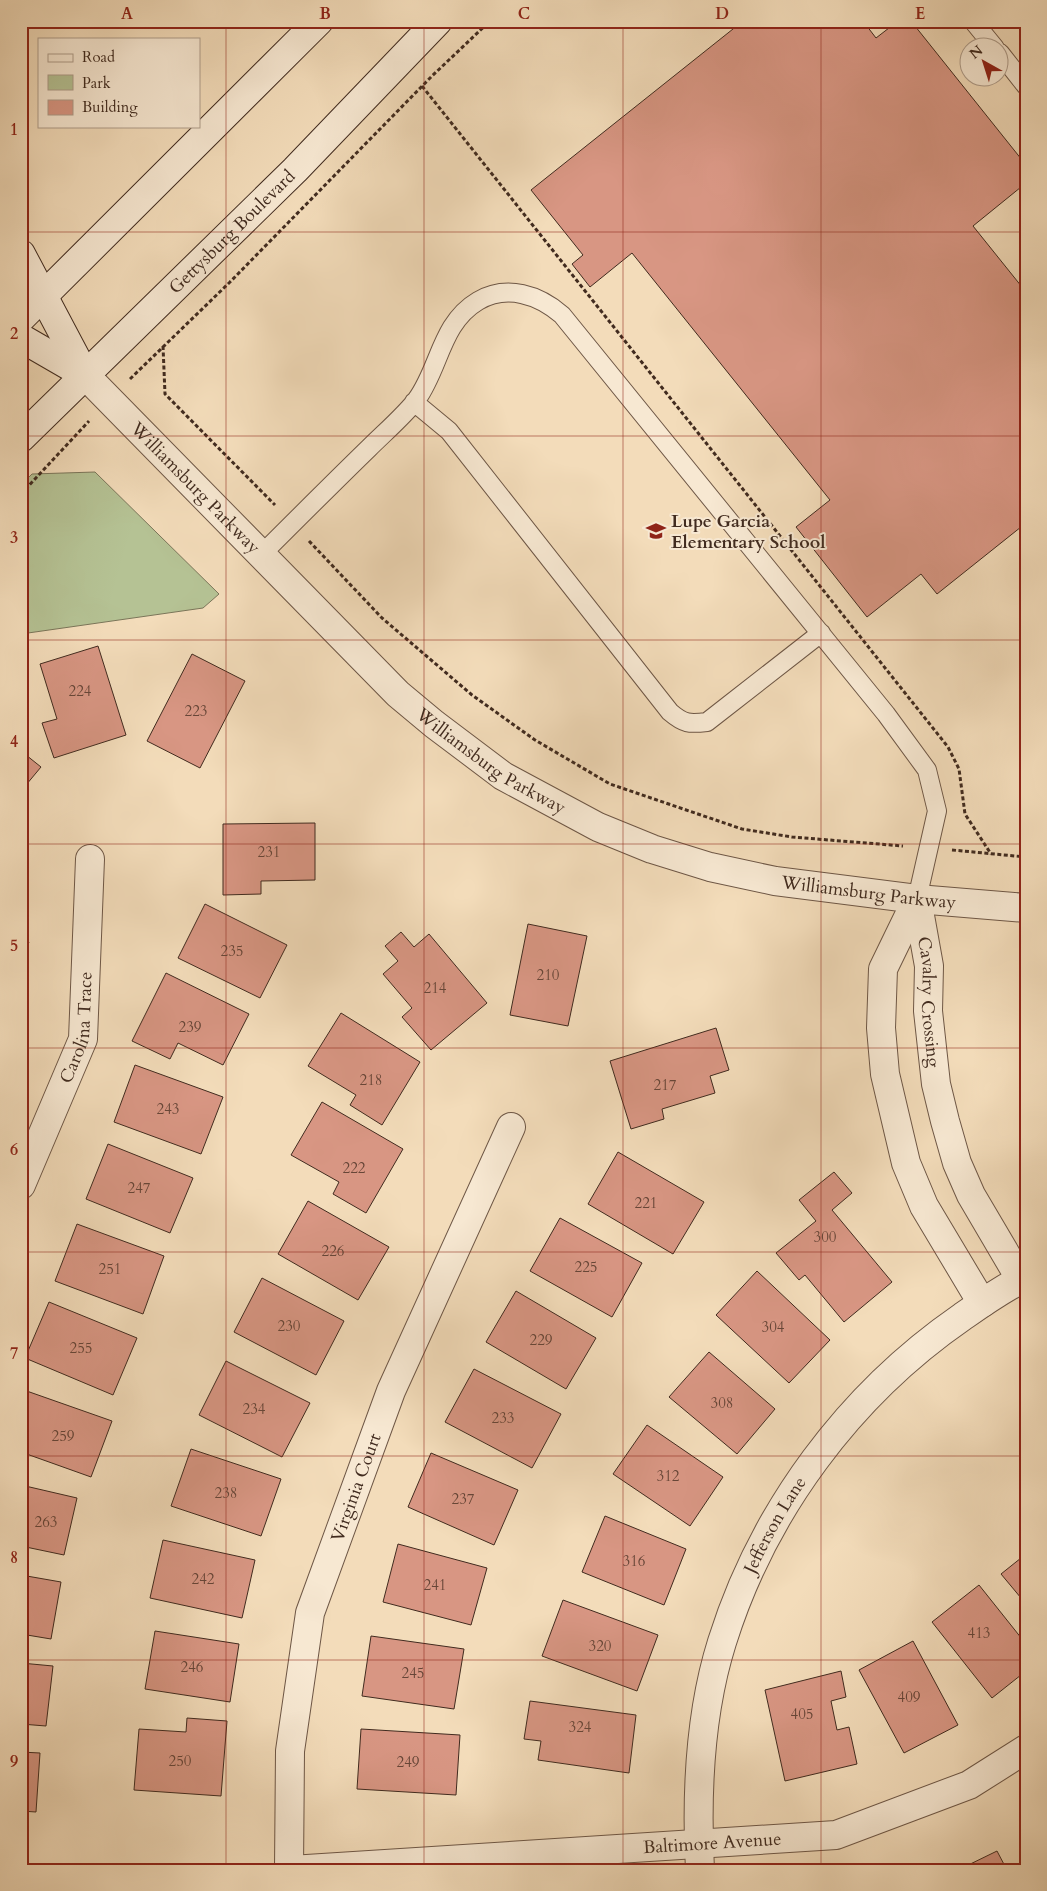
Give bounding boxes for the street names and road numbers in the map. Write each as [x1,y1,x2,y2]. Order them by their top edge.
street label: Gettysburg Boulevard [163,164,301,300]
street label: Williamsburg Parkway [124,416,266,560]
street label: Williamsburg Parkway [410,702,571,821]
street label: Williamsburg Parkway [779,870,958,915]
street label: Cavalry Crossing [911,935,946,1070]
street label: Carolina Trace [54,971,99,1087]
street label: Virginia Court [325,1430,388,1545]
street label: Jefferson Lane [737,1472,812,1580]
street label: Baltimore Avenue [642,1827,782,1860]

